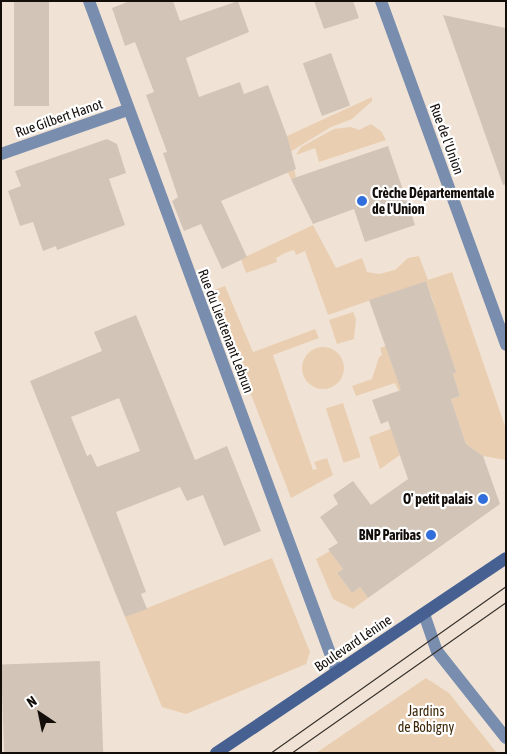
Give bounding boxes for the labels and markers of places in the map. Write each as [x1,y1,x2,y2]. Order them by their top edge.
place label: Crèche Départementale de l'Union [372,185,494,218]
marker: Crèche Départementale de l'Union [356,195,368,207]
place label: O' petit palais [403,491,473,507]
marker: O' petit palais [477,493,489,505]
place label: BNP Paribas [359,527,421,543]
marker: BNP Paribas [425,529,437,541]

